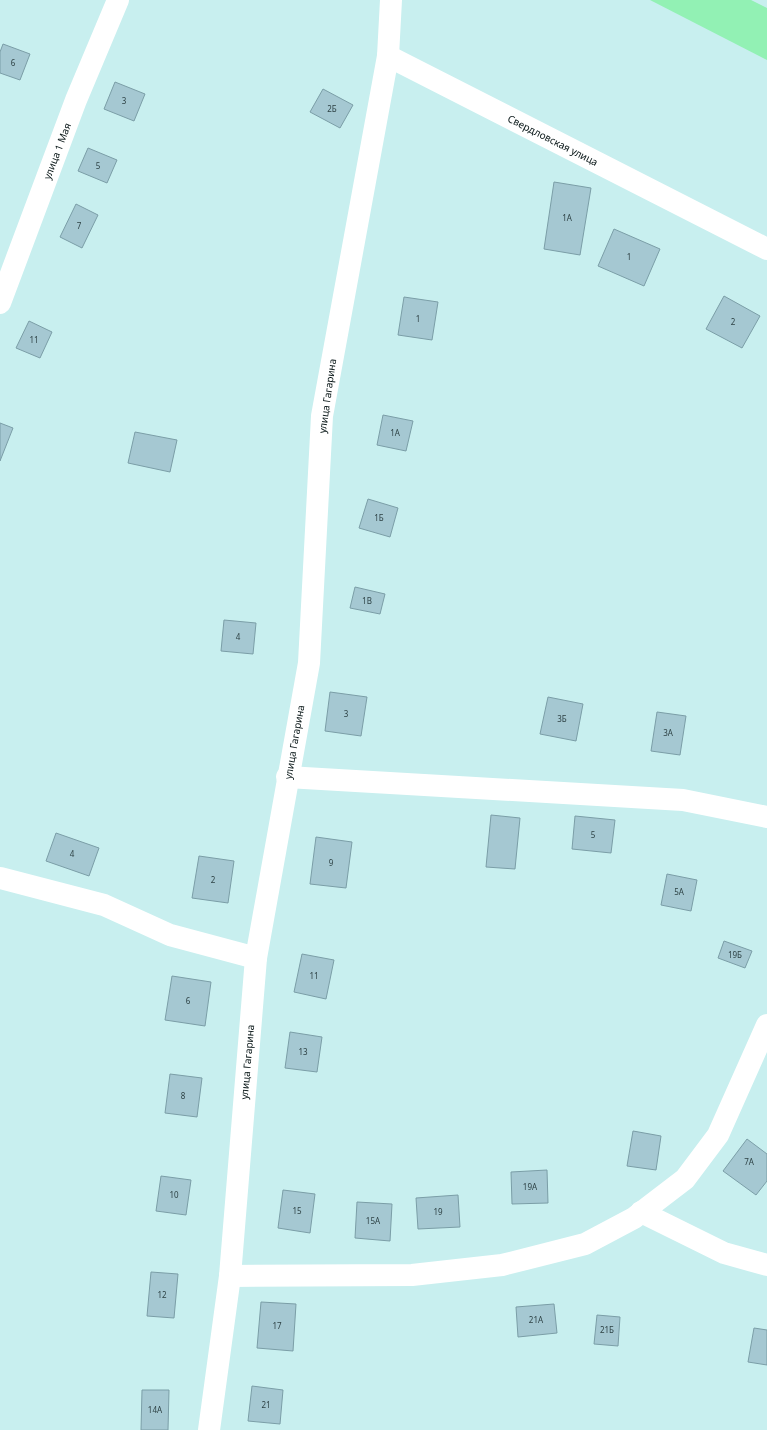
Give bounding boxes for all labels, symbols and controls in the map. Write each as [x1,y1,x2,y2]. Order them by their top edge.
house number: 6 [11,57,16,68]
house number: 3 [122,95,127,106]
house number: 2Б [327,103,337,114]
street label: Свердловская улица [505,111,601,169]
street label: улица 1 Мая [40,121,74,181]
house number: 5 [96,160,101,171]
house number: 1А [562,212,573,223]
house number: 7 [77,220,82,231]
house number: 1 [627,251,631,262]
house number: 1 [416,313,420,324]
house number: 2 [731,316,736,327]
house number: 11 [29,334,39,345]
street label: улица Гагарина [315,358,339,434]
house number: 1А [390,427,401,438]
house number: 1Б [374,512,384,523]
house number: 1В [362,595,372,606]
house number: 4 [236,631,241,642]
street label: улица Гагарина [281,704,307,780]
house number: 3 [344,708,349,719]
house number: 3Б [557,713,567,724]
house number: 3А [663,727,674,738]
house number: 5 [591,829,596,840]
house number: 4 [70,848,75,859]
house number: 9 [329,857,334,868]
house number: 2 [211,874,216,885]
house number: 5А [674,886,685,897]
house number: 19Б [728,949,742,960]
house number: 11 [309,970,319,981]
house number: 6 [186,995,191,1006]
street label: улица Гагарина [237,1024,257,1100]
house number: 13 [298,1046,308,1057]
house number: 8 [181,1090,186,1101]
house number: 7А [744,1156,755,1167]
house number: 19А [523,1181,538,1192]
house number: 10 [169,1189,179,1200]
house number: 15 [292,1205,302,1216]
house number: 19 [433,1206,443,1217]
house number: 15А [366,1215,381,1226]
house number: 12 [157,1289,167,1300]
house number: 21А [529,1314,544,1325]
house number: 17 [272,1320,282,1331]
house number: 21Б [600,1324,614,1335]
house number: 21 [261,1399,271,1410]
house number: 14А [148,1404,163,1415]

